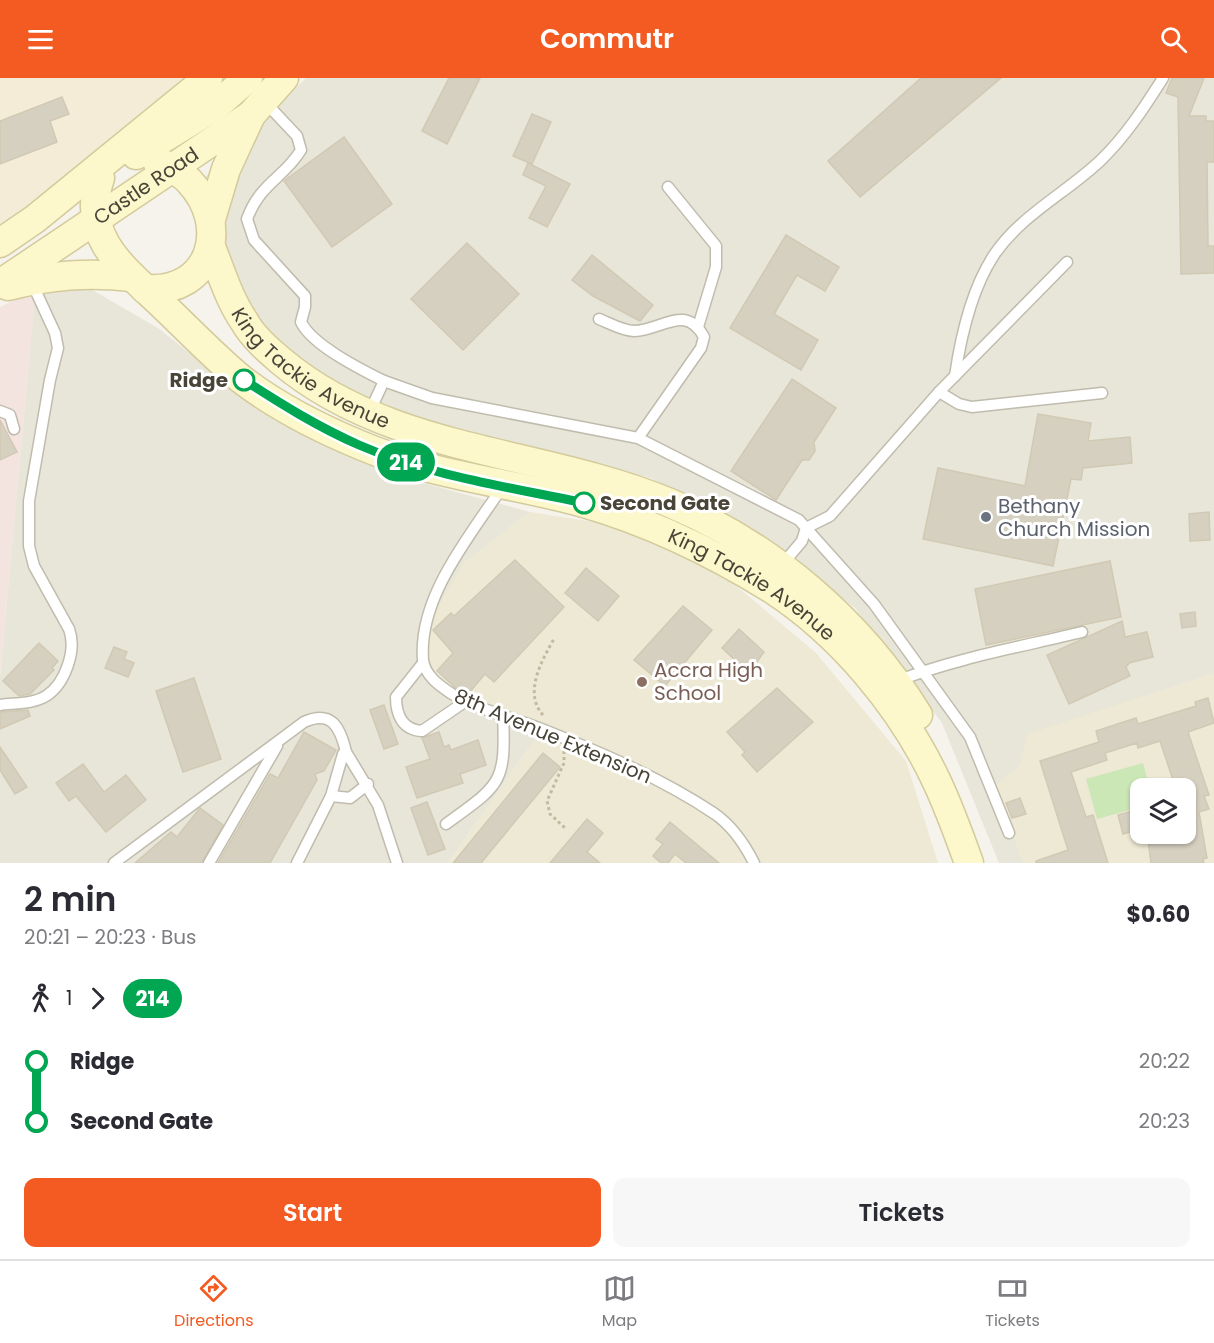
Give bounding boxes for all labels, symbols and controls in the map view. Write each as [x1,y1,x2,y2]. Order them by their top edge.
text: Commutr [540,20,674,57]
icon: menu [24,23,57,56]
icon: search [1157,23,1190,56]
street label: Castle Road [88,140,204,231]
street label: King Tackie Avenue [225,302,394,435]
place label: Ridge [170,366,228,394]
marker: Ridge [233,369,255,391]
line badge: 214 [372,442,440,482]
text: 214 [389,448,423,477]
place label: Second Gate [600,489,730,517]
marker: Second Gate [573,492,595,514]
place label: Bethany Church Mission [998,492,1150,543]
marker: Bethany Church Mission [979,510,993,524]
street label: King Tackie Avenue [664,522,842,647]
place label: Accra High School [654,656,763,707]
marker: Accra High School [635,675,649,689]
street label: 8th Avenue Extension [450,682,656,790]
map controls [1130,778,1196,844]
button: layers [1130,778,1196,844]
text: 2 min [24,876,116,923]
text: $0.60 [1127,899,1190,930]
text: 20:21 – 20:23 · Bus [24,923,196,951]
icon: walk [24,982,57,1015]
icon: forward [81,982,114,1015]
text: 1 [66,984,72,1012]
text: 214 [135,984,170,1013]
text: Ridge [70,1046,134,1077]
text: 20:22 [1139,1047,1190,1075]
text: Second Gate [70,1106,213,1137]
text: 20:23 [1138,1107,1190,1135]
button: Start [24,1178,601,1247]
button: Tickets [613,1178,1190,1247]
tab: Directions [174,1272,254,1333]
tab: Map [602,1272,637,1333]
tab: Tickets [985,1272,1040,1333]

